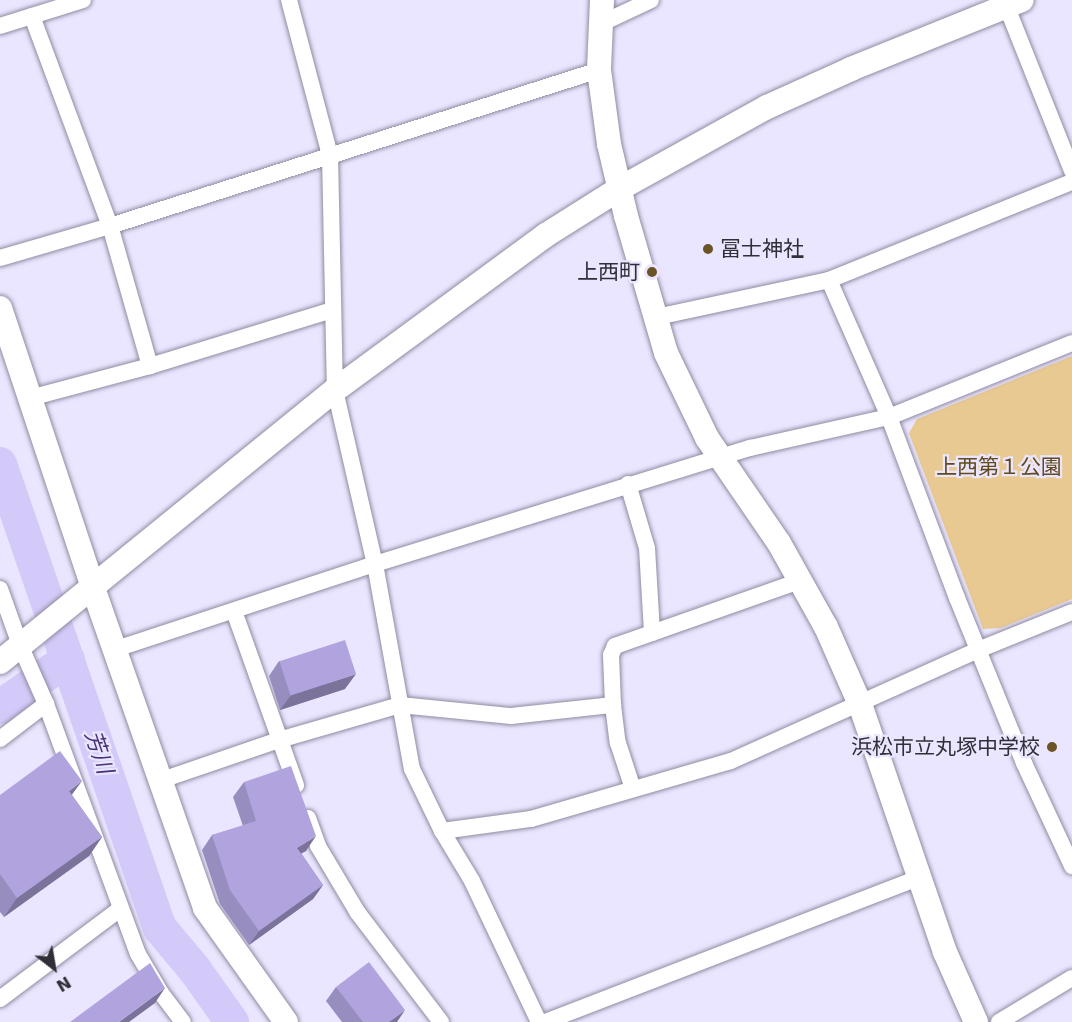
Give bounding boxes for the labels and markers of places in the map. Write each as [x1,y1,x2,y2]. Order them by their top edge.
place label: 冨士神社 [720,236,804,262]
marker: 冨士神社 [701,242,715,256]
place label: 上西町 [577,259,640,285]
marker: 上西町 [645,265,659,279]
place label: 浜松市立丸塚中学校 [851,734,1040,760]
marker: 浜松市立丸塚中学校 [1045,740,1059,754]

